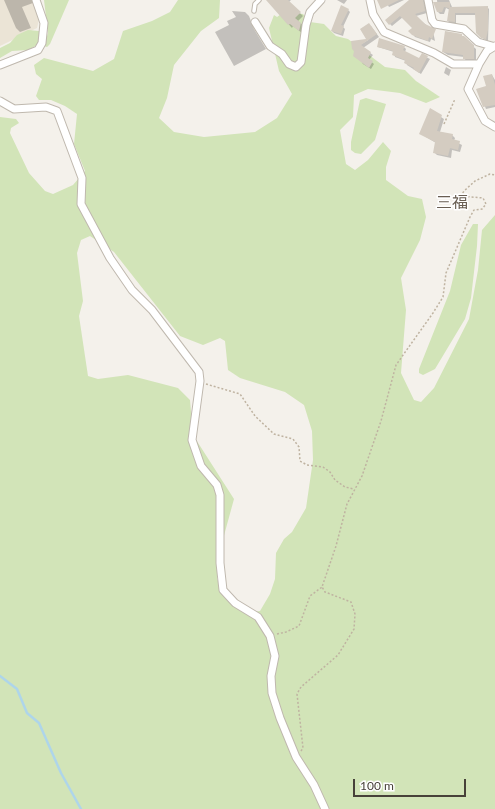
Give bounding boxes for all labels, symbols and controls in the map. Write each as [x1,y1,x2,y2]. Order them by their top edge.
district label: 三福 [436,193,468,213]
scale bar [355,771,468,797]
text: 100 m [360,778,394,793]

